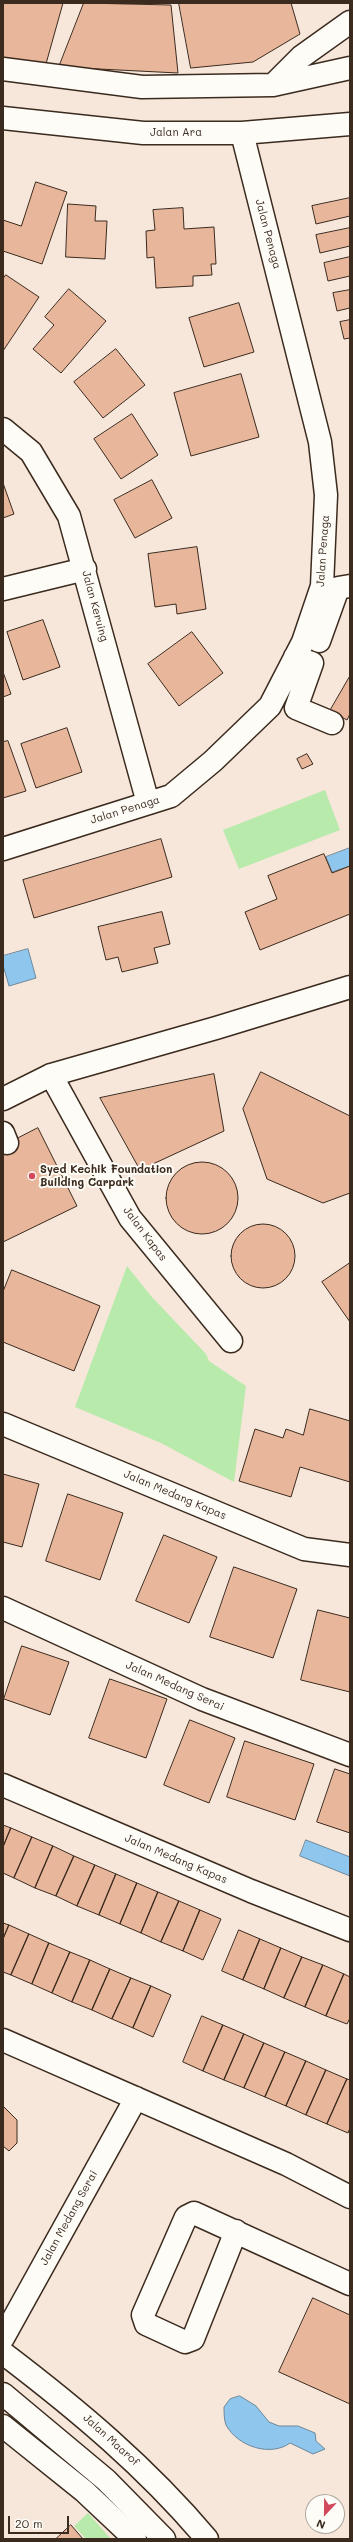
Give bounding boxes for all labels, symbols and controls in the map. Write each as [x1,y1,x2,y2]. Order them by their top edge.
street label: Jalan Ara [150,126,202,140]
street label: Jalan Penaga [252,198,284,270]
street label: Jalan Penaga [314,515,332,587]
street label: Jalan Keruing [79,569,111,643]
street label: Jalan Penaga [89,793,161,827]
place label: Syed Kechik Foundation Building Carpark [40,1163,172,1189]
marker: Syed Kechik Foundation Building Carpark [27,1171,37,1181]
street label: Jalan Kapas [120,1204,170,1264]
street label: Jalan Medang Kapas [122,1467,228,1523]
street label: Jalan Medang Serai [124,1658,226,1714]
street label: Jalan Medang Kapas [123,1831,229,1887]
street label: Jalan Medang Serai [37,2168,101,2268]
street label: Jalan Maarof [80,2411,142,2469]
north arrow [305,2494,345,2534]
scale bar [10,2508,71,2534]
text: 20 m [15,2515,43,2531]
text: N [314,2516,327,2533]

